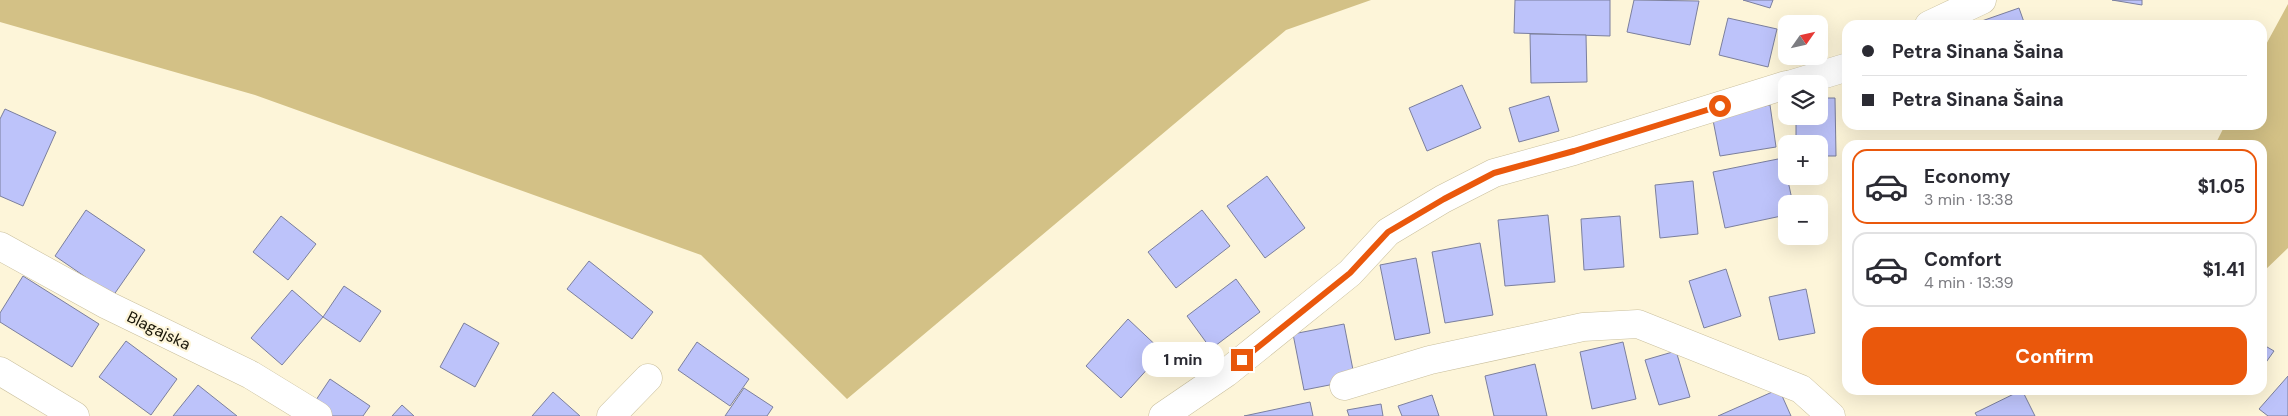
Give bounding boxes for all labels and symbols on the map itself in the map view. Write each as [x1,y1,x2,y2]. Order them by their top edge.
north arrow [1778,15,1828,65]
route start [1709,95,1731,117]
street label: Blagajska [124,306,194,355]
callout: 1 min [1142,342,1224,378]
route end [1231,349,1253,371]

